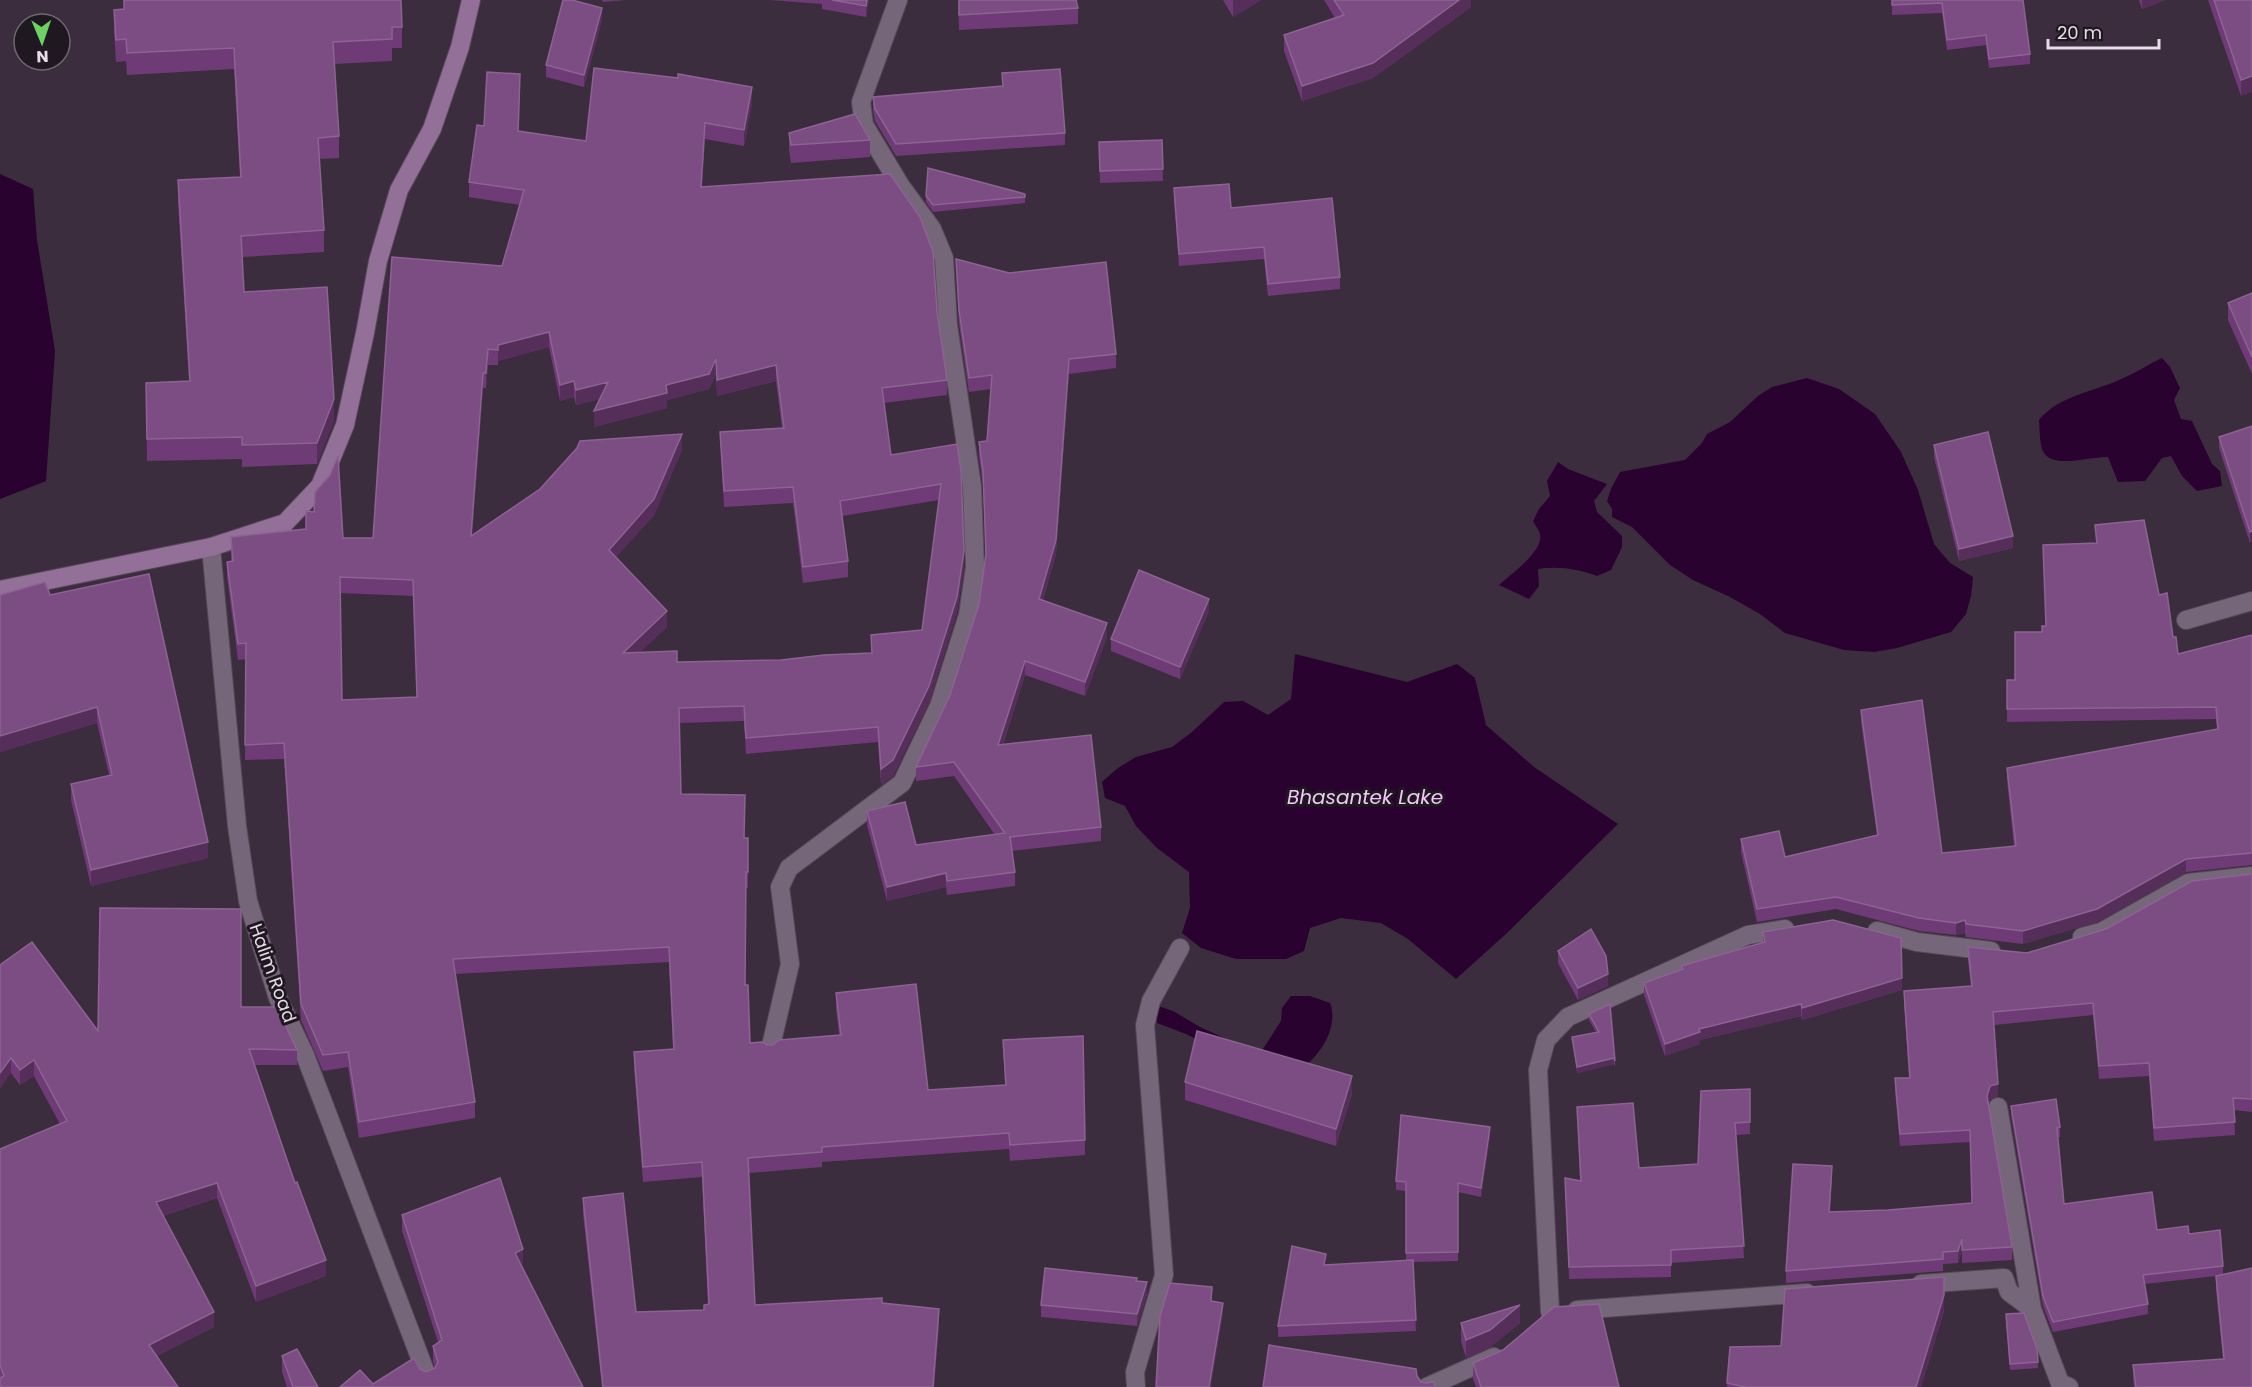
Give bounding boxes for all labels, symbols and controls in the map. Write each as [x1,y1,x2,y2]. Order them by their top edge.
north arrow [12,12,72,72]
scale bar [2048,12,2159,50]
text: 20 m [2057,20,2102,45]
text: N [36,45,49,68]
water label: Bhasantek Lake [1287,783,1443,811]
street label: Halim Road [244,920,302,1026]

